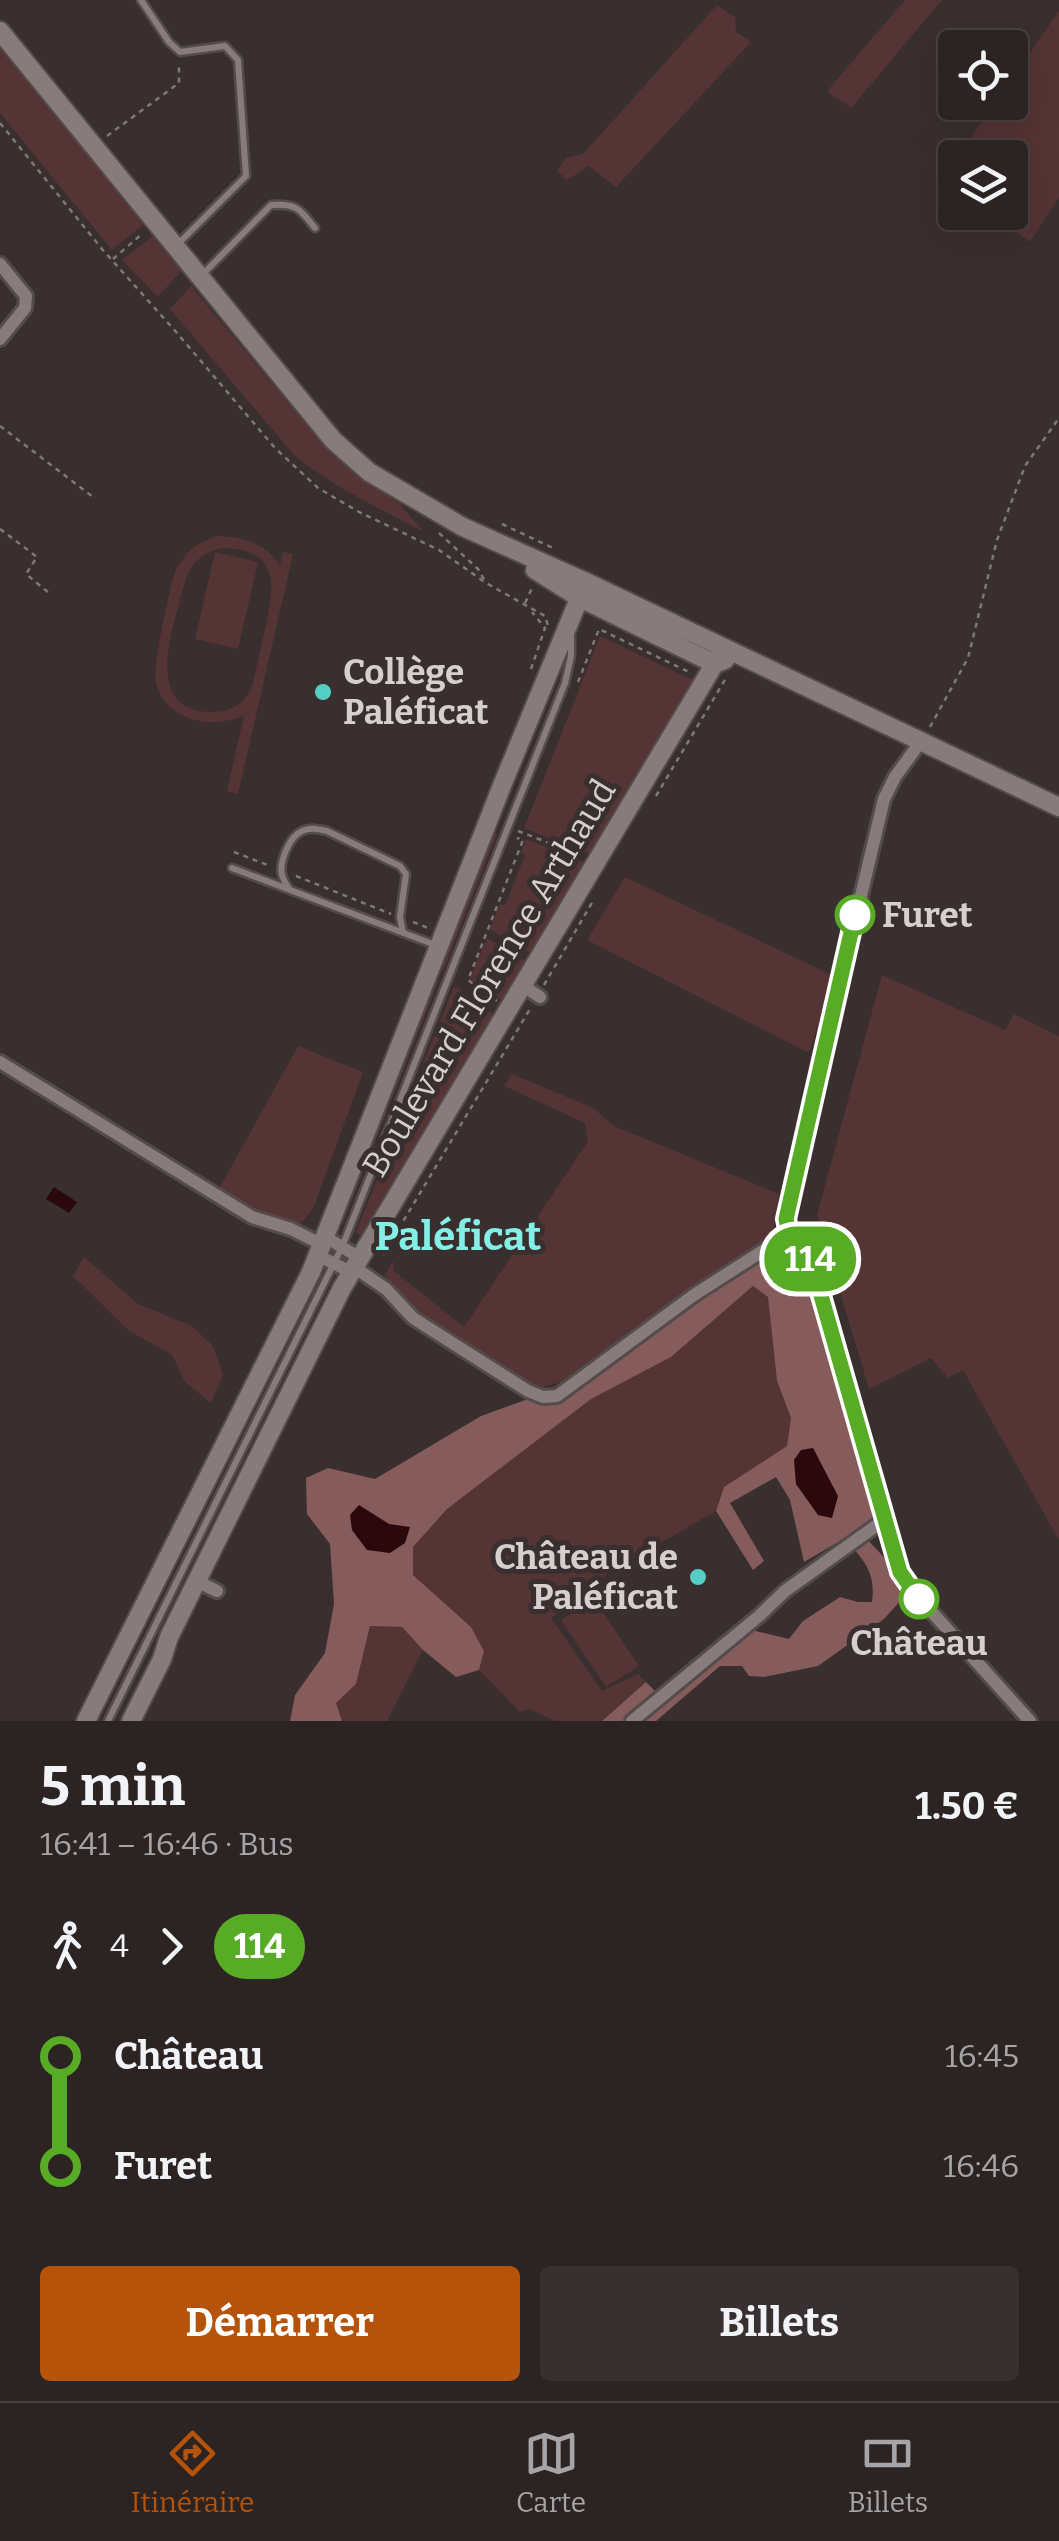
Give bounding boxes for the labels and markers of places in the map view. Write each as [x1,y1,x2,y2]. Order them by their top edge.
place label: Collège Paléficat [343,651,489,733]
marker: Collège Paléficat [312,681,334,703]
place label: Furet [882,894,973,936]
marker: Furet [836,896,874,934]
place label: Château de Paléficat [494,1536,678,1618]
marker: Château de Paléficat [687,1566,709,1588]
marker: Château [900,1580,938,1618]
place label: Château [850,1622,988,1664]

